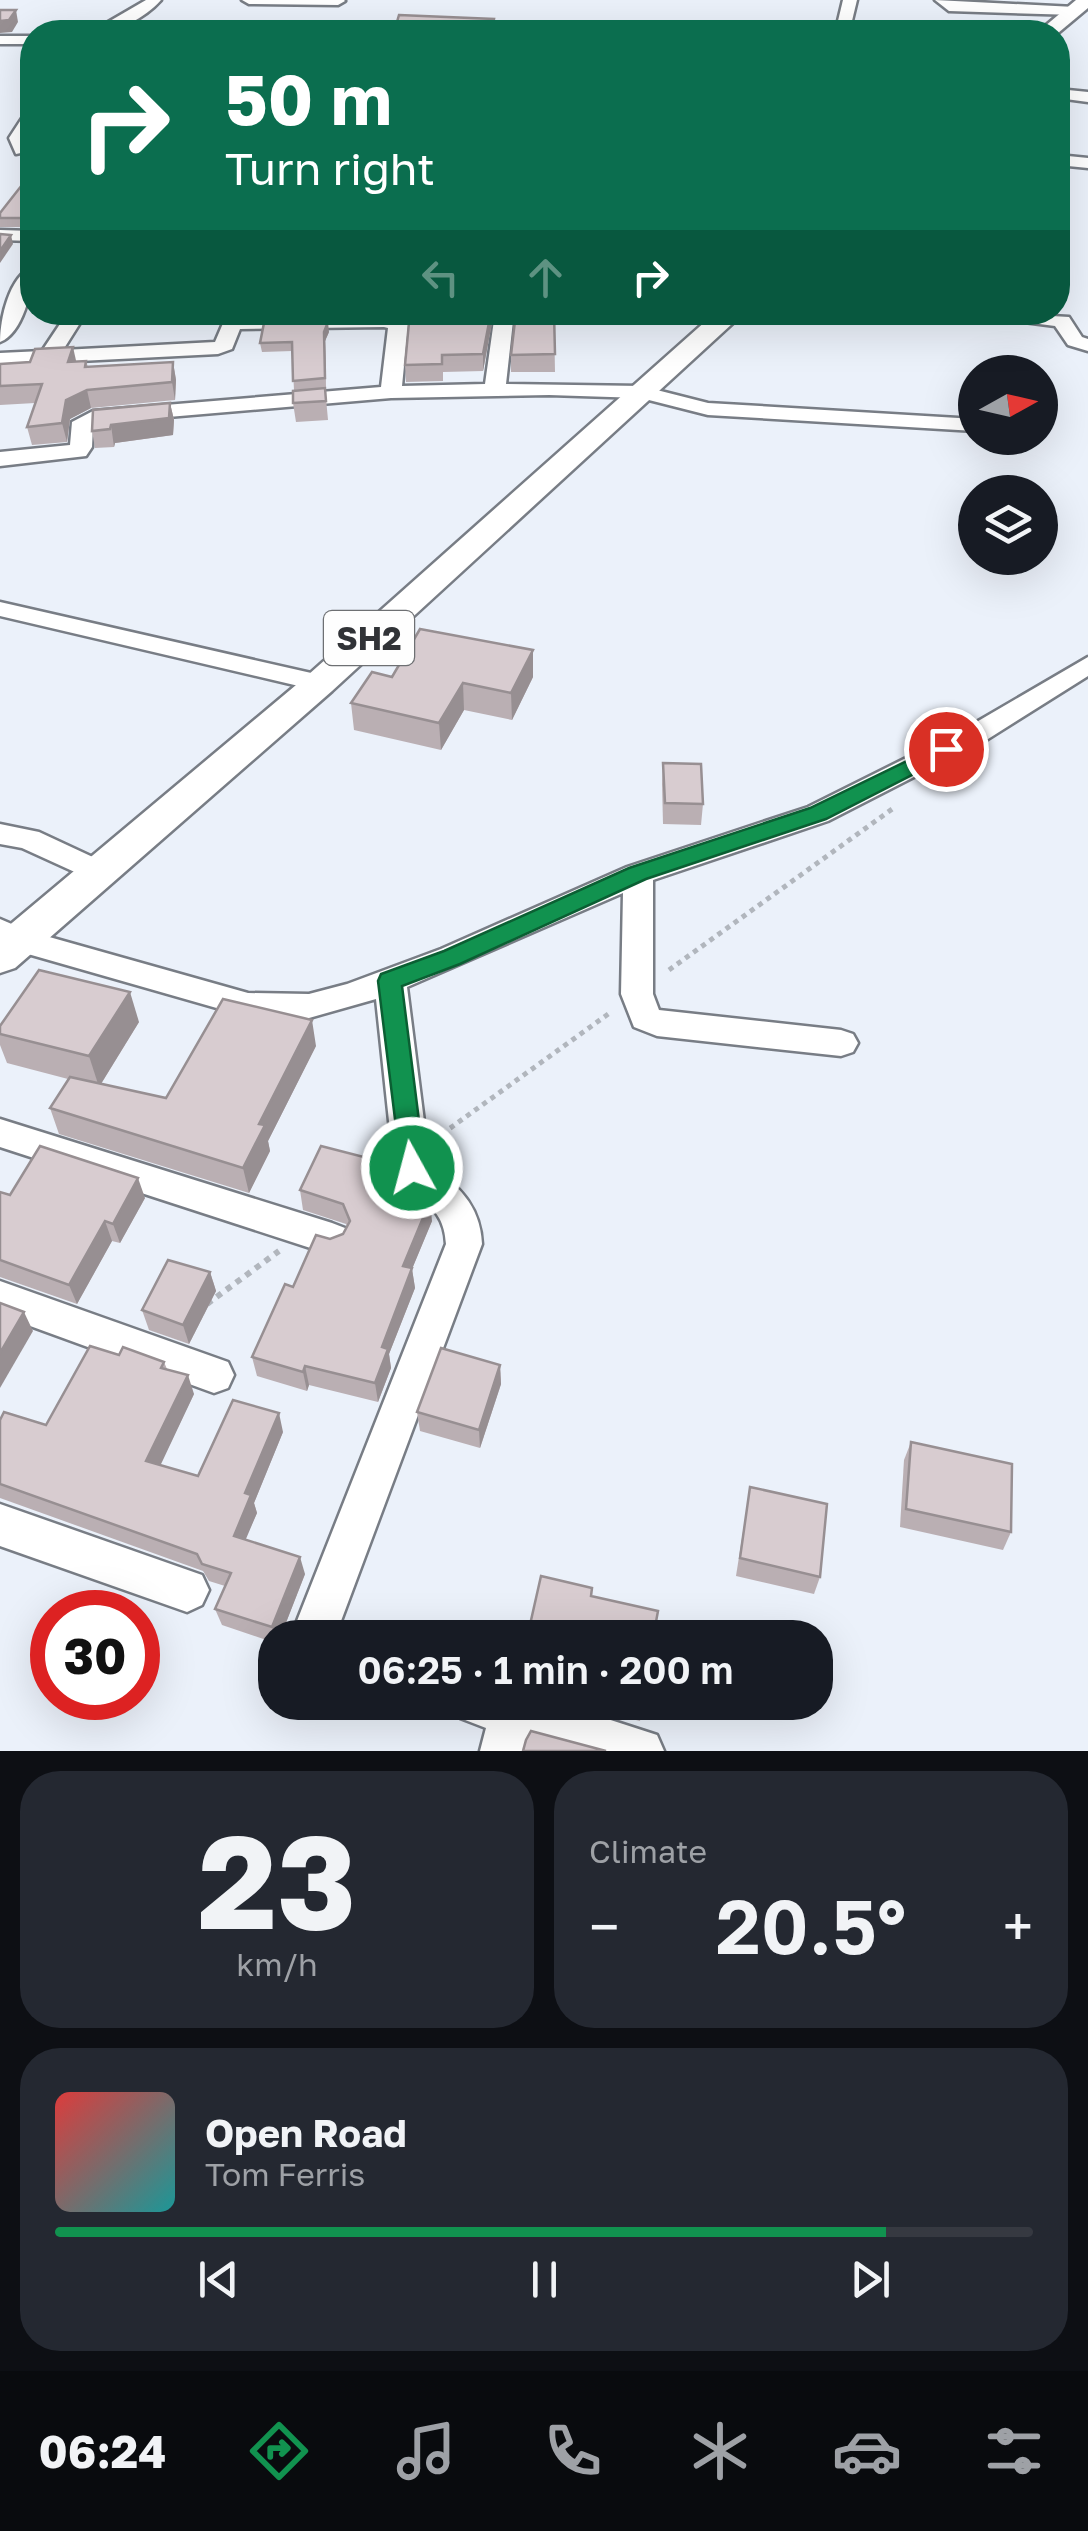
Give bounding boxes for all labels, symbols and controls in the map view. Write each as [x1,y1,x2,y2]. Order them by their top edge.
text: 50 m [225,56,392,140]
icon: right [60,60,190,190]
text: Turn right [225,141,435,195]
icon: left [413,250,468,305]
icon: ahead [518,250,573,305]
icon: right [623,250,678,305]
north arrow [958,355,1058,455]
map controls [958,355,1058,575]
button: layers [958,475,1058,575]
road number: SH2 [324,611,414,665]
pin [904,707,989,792]
icon: arrive [919,722,974,777]
position arrow [360,1116,464,1220]
speed limit sign: 30 [30,1590,160,1720]
text: 06:25 · 1 min · 200 m [357,1647,734,1692]
text: 23 [198,1802,356,1958]
text: Climate [589,1832,707,1870]
text: 20.5° [716,1880,906,1971]
text: − [589,1893,619,1959]
text: + [1003,1893,1033,1959]
text: km/h [236,1945,318,1983]
text: Open Road [205,2110,407,2155]
text: Tom Ferris [205,2155,365,2193]
icon: previous [191,2252,246,2307]
icon: pause [517,2252,572,2307]
icon: next [843,2252,898,2307]
icon: directions [244,2416,314,2486]
icon: music [391,2416,461,2486]
icon: phone [538,2416,608,2486]
icon: climate [685,2416,755,2486]
icon: car [832,2416,902,2486]
icon: filters [979,2416,1049,2486]
text: 06:24 [39,2424,166,2478]

